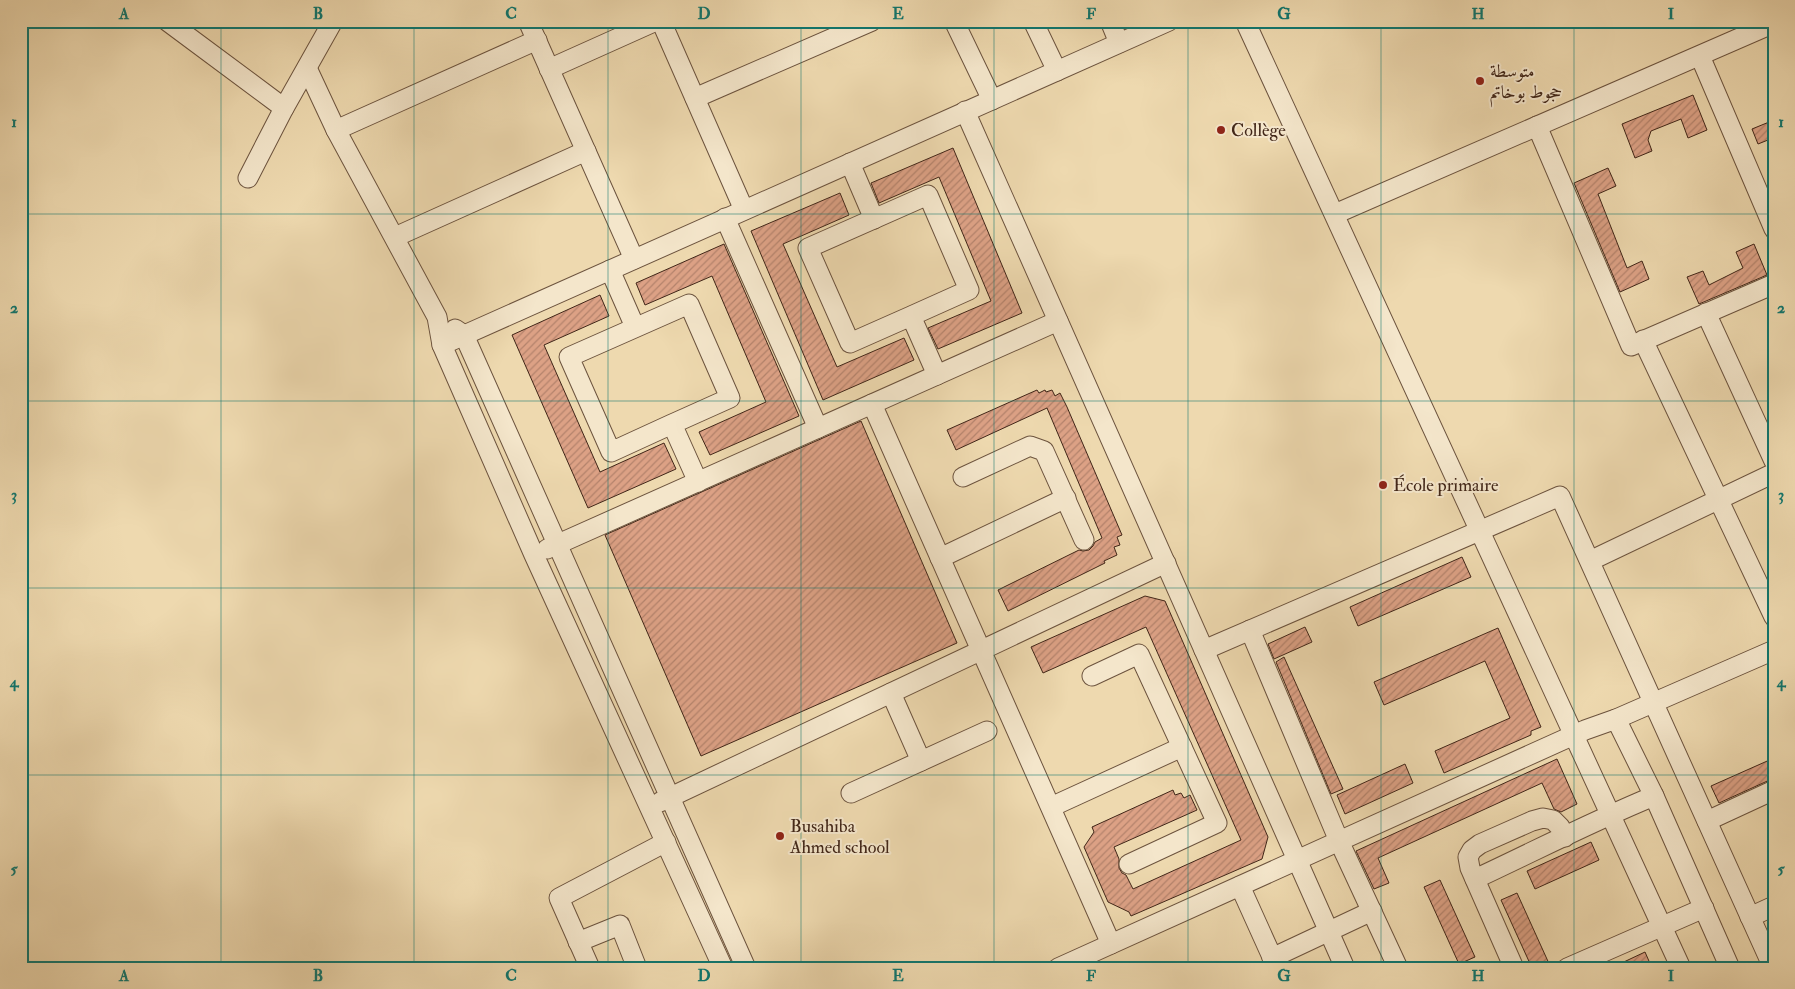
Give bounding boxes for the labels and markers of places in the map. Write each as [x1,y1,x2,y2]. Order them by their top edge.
place label: متوسطة حجوط بوخاتم [1490,60,1562,108]
marker: متوسطة حجوط بوخاتم [1474,75,1486,87]
place label: Collège [1231,119,1286,142]
marker: Collège [1215,124,1227,136]
place label: École primaire [1393,474,1499,497]
marker: École primaire [1377,479,1389,491]
place label: Busahiba Ahmed school [789,815,890,859]
marker: Busahiba Ahmed school [774,830,786,842]

